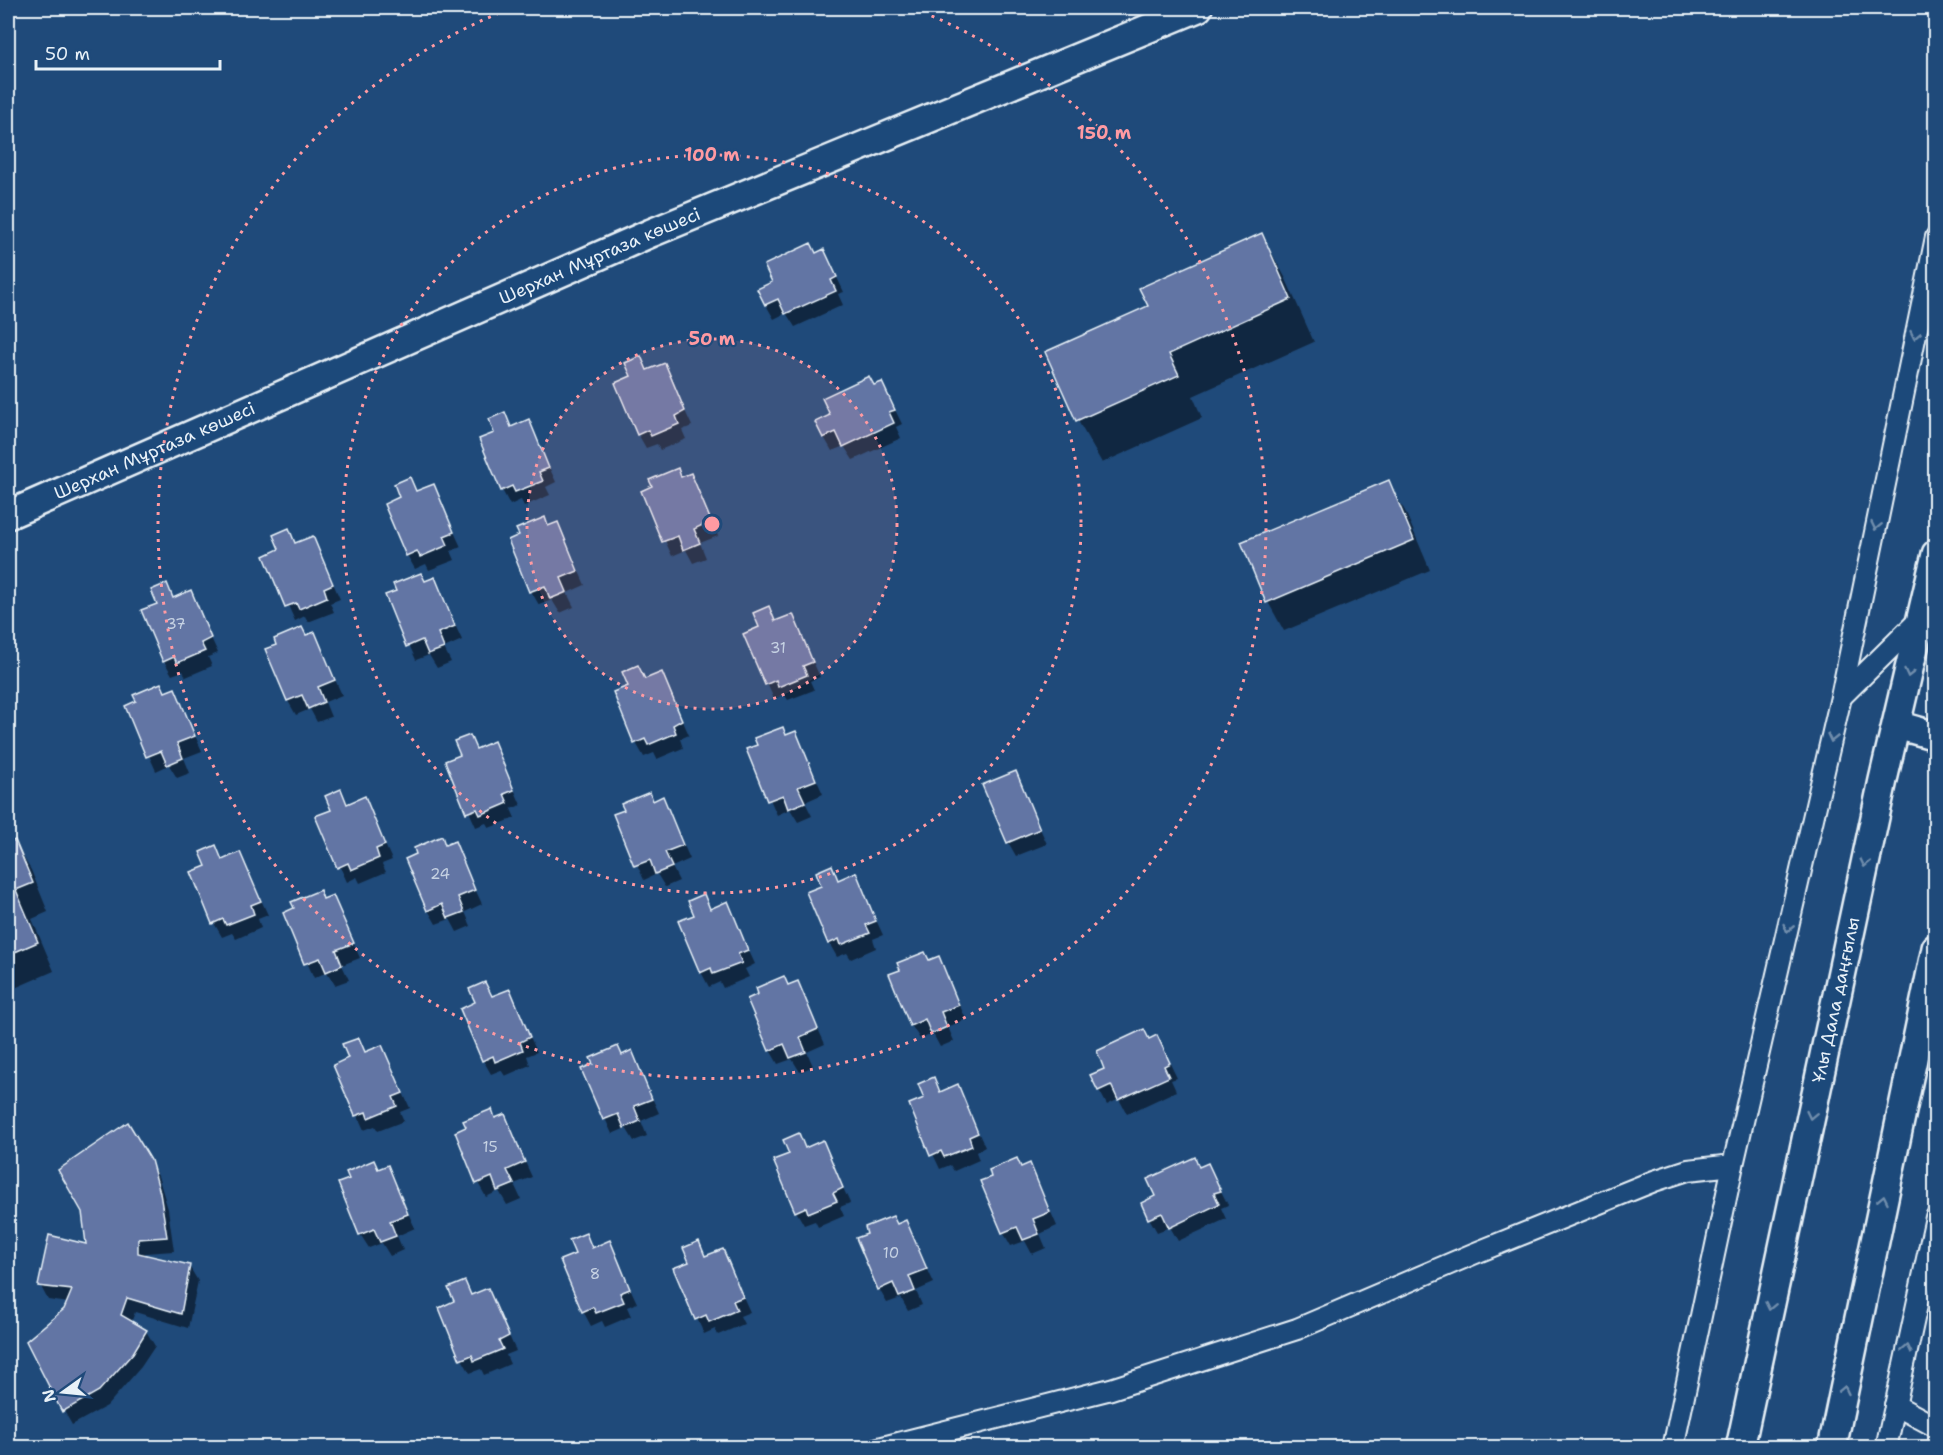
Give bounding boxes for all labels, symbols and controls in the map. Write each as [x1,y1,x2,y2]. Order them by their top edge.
scale bar [36,33,220,71]
text: 50 m [45,42,90,66]
text: 150 m [1077,121,1132,145]
text: 100 m [684,143,740,167]
street label: Шерхан Мұртаза көшесі [495,202,704,310]
text: 50 m [689,327,736,351]
one-way arrow [1909,330,1922,340]
street label: Шерхан Мұртаза көшесі [50,396,259,505]
centre of rings [702,514,722,534]
one-way arrow [1870,521,1883,531]
house number: 37 [166,614,186,634]
house number: 31 [770,638,786,658]
one-way arrow [1903,667,1916,677]
one-way arrow [1826,733,1839,743]
one-way arrow [1860,857,1873,867]
house number: 24 [430,864,450,884]
street label: Ұлы Дала даңғылы [1806,915,1865,1085]
one-way arrow [1782,923,1795,933]
one-way arrow [1805,1110,1818,1120]
house number: 15 [482,1137,498,1157]
one-way arrow [1876,1195,1889,1205]
house number: 10 [883,1243,899,1263]
house number: 8 [590,1264,600,1284]
one-way arrow [1764,1300,1777,1310]
one-way arrow [1900,1344,1913,1354]
north arrow [33,1362,93,1422]
one-way arrow [1837,1386,1850,1396]
text: N [37,1387,61,1405]

